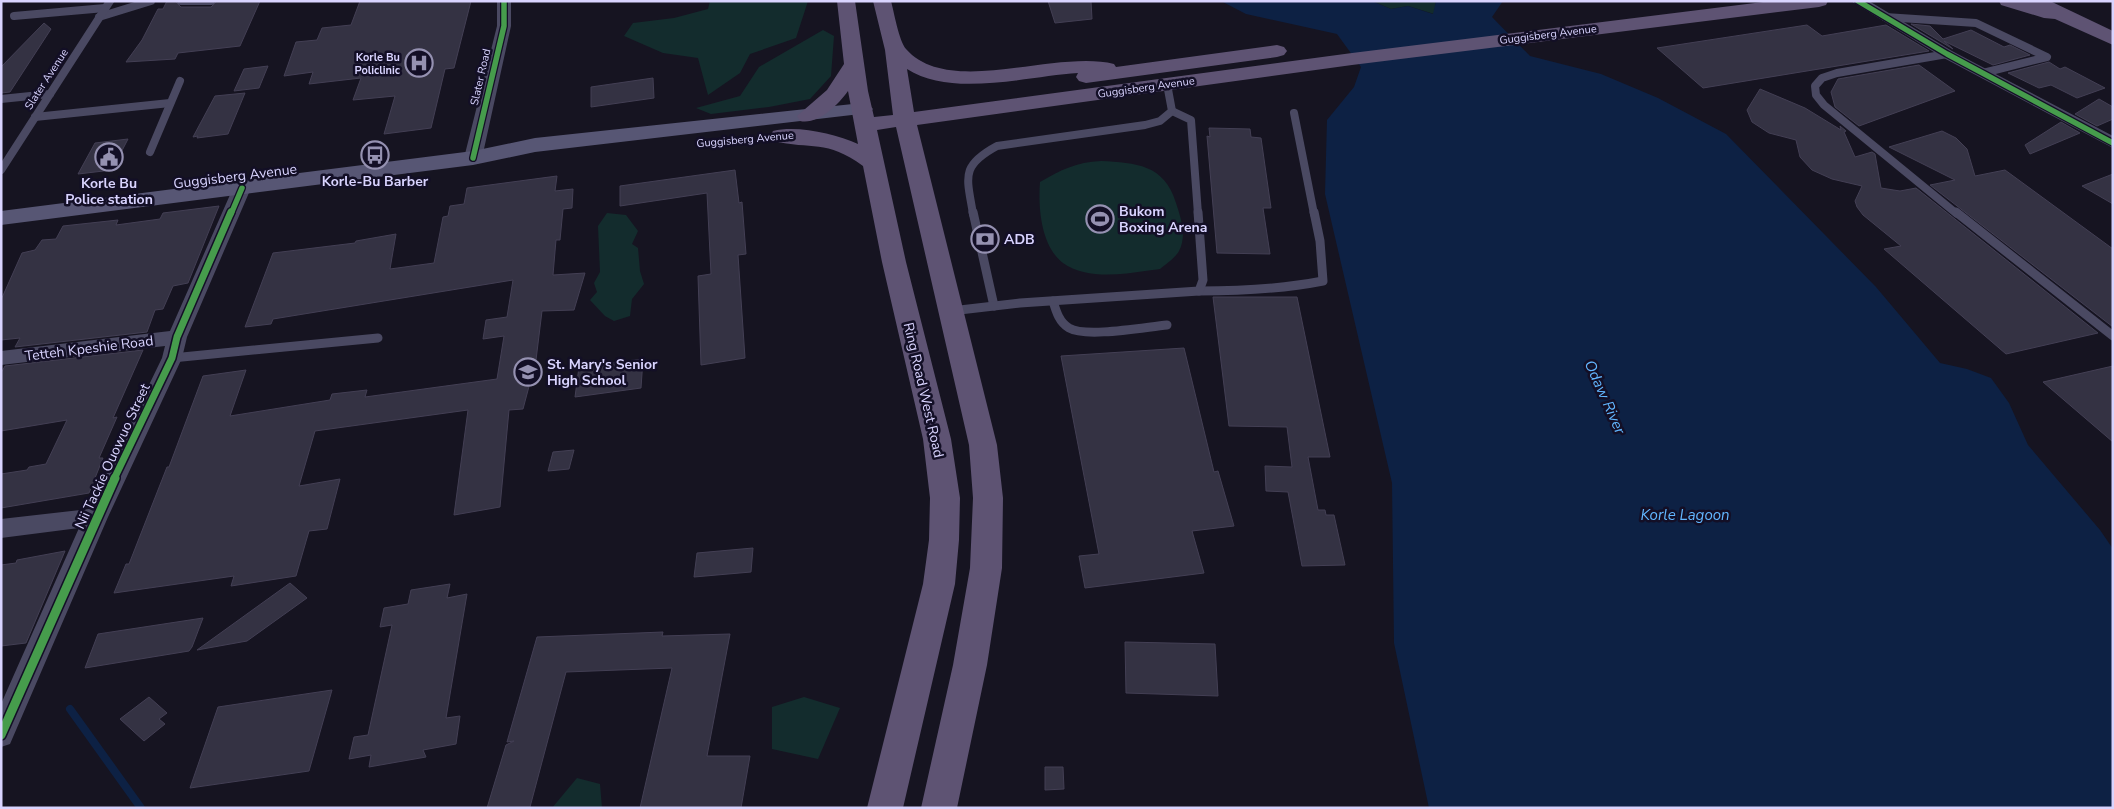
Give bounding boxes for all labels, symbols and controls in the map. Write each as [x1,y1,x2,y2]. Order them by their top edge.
street label: Guggisberg Avenue [1499,21,1598,48]
street label: Slater Avenue [21,46,72,113]
street label: Slater Road [467,47,494,107]
hospital icon: Korle Bu Policlinic [404,48,434,78]
place label: Korle Bu Policlinic [355,50,401,78]
street label: Guggisberg Avenue [1097,73,1196,102]
street label: Guggisberg Avenue [696,128,795,151]
bus stop icon: Korle-Bu Barber [360,140,390,170]
public building icon: Korle Bu Police station [94,142,124,172]
street label: Guggisberg Avenue [172,159,298,194]
place label: Korle-Bu Barber [322,172,429,191]
place label: Korle Bu Police station [65,174,153,209]
place label: Bukom Boxing Arena [1119,202,1207,237]
sports icon: Bukom Boxing Arena [1085,204,1115,234]
bank icon: ADB [970,224,1000,254]
place label: ADB [1004,230,1035,249]
street label: Ring Road West Road [899,321,948,460]
street label: Tetteh Kpeshie Road [24,331,154,366]
place label: St. Mary's Senior High School [547,355,658,390]
school or university icon: St. Mary's Senior High School [513,357,543,387]
water label: Odaw River [1580,357,1630,438]
street label: Nii Tackie Ouowuo Street [70,380,155,532]
water label: Korle Lagoon [1640,505,1730,525]

